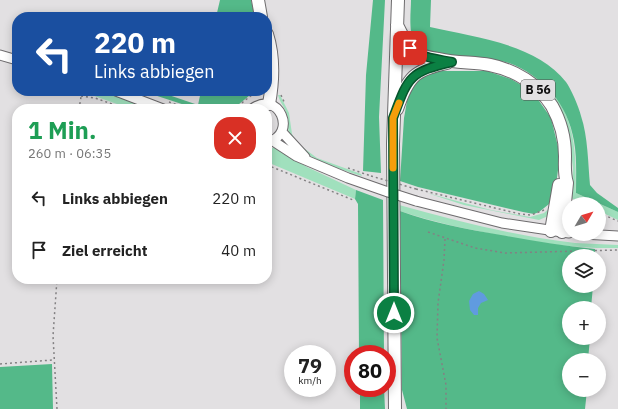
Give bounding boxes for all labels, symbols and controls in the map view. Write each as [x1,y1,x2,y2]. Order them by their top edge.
text: 220 m [94,24,176,61]
icon: left [28,28,80,80]
pin [393,31,427,65]
icon: arrive [399,37,421,59]
text: Links abbiegen [94,60,214,83]
road number: B 56 [521,80,555,100]
text: 1 Min. [28,114,96,146]
button: close [214,117,256,159]
text: 260 m · 06:35 [28,145,111,162]
icon: left [28,187,50,209]
text: Links abbiegen [62,189,168,208]
text: 220 m [212,189,256,208]
north arrow [562,197,606,241]
map controls [562,197,606,397]
icon: arrive [28,239,50,261]
text: Ziel erreicht [62,241,148,260]
text: 40 m [221,241,256,260]
button: layers [562,249,606,293]
position arrow [373,292,415,334]
button: + [562,301,606,345]
speed limit sign: 80 [344,345,396,397]
text: 79 [298,352,322,379]
button: − [562,353,606,397]
text: km/h [298,374,322,387]

